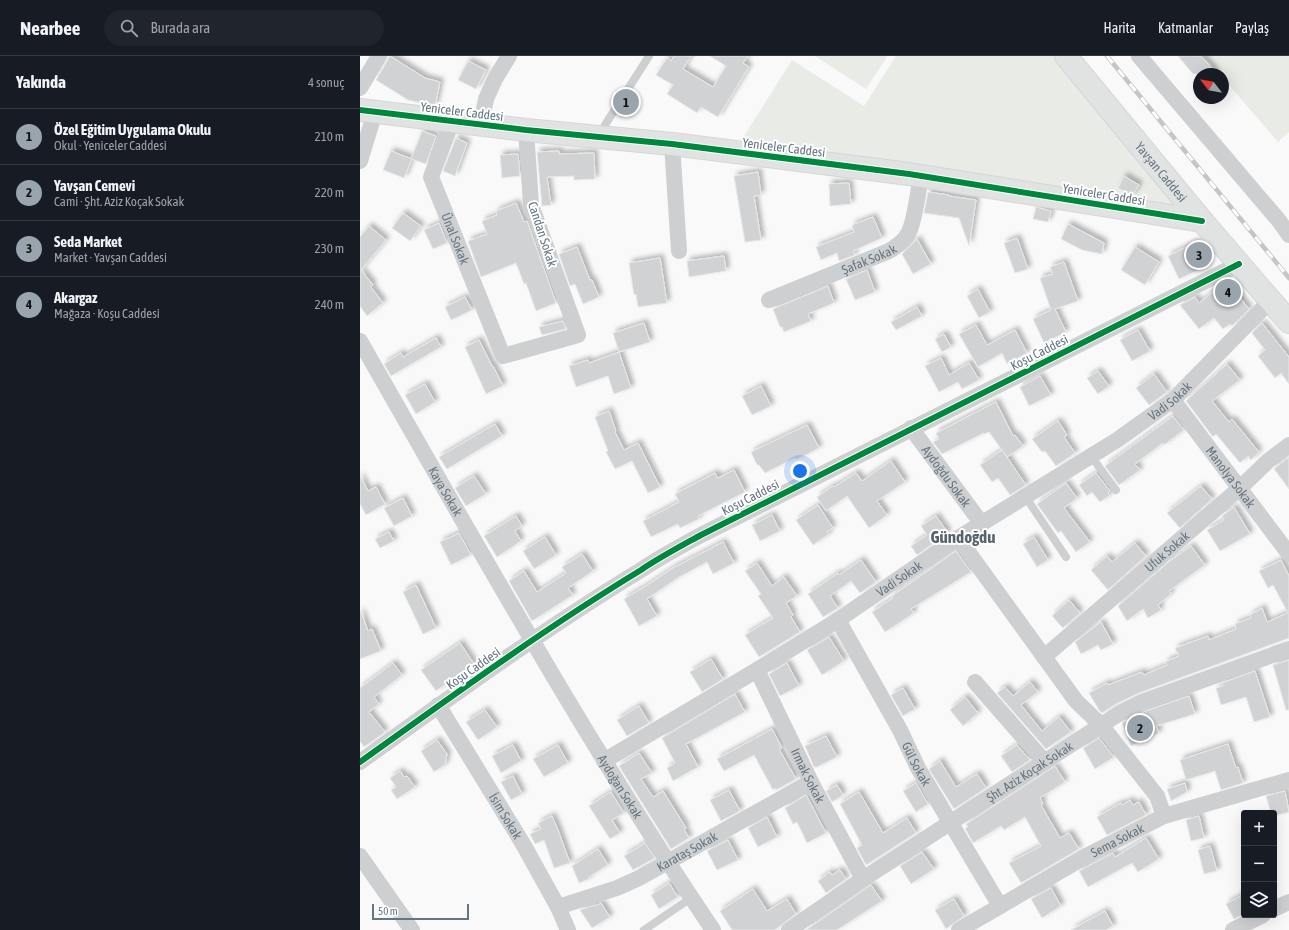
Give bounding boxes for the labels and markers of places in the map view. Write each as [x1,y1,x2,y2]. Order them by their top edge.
pin: 1 [613,87,639,117]
pin: 3 [1186,240,1212,270]
pin: 4 [1215,277,1241,307]
pin: 2 [1127,713,1153,743]

